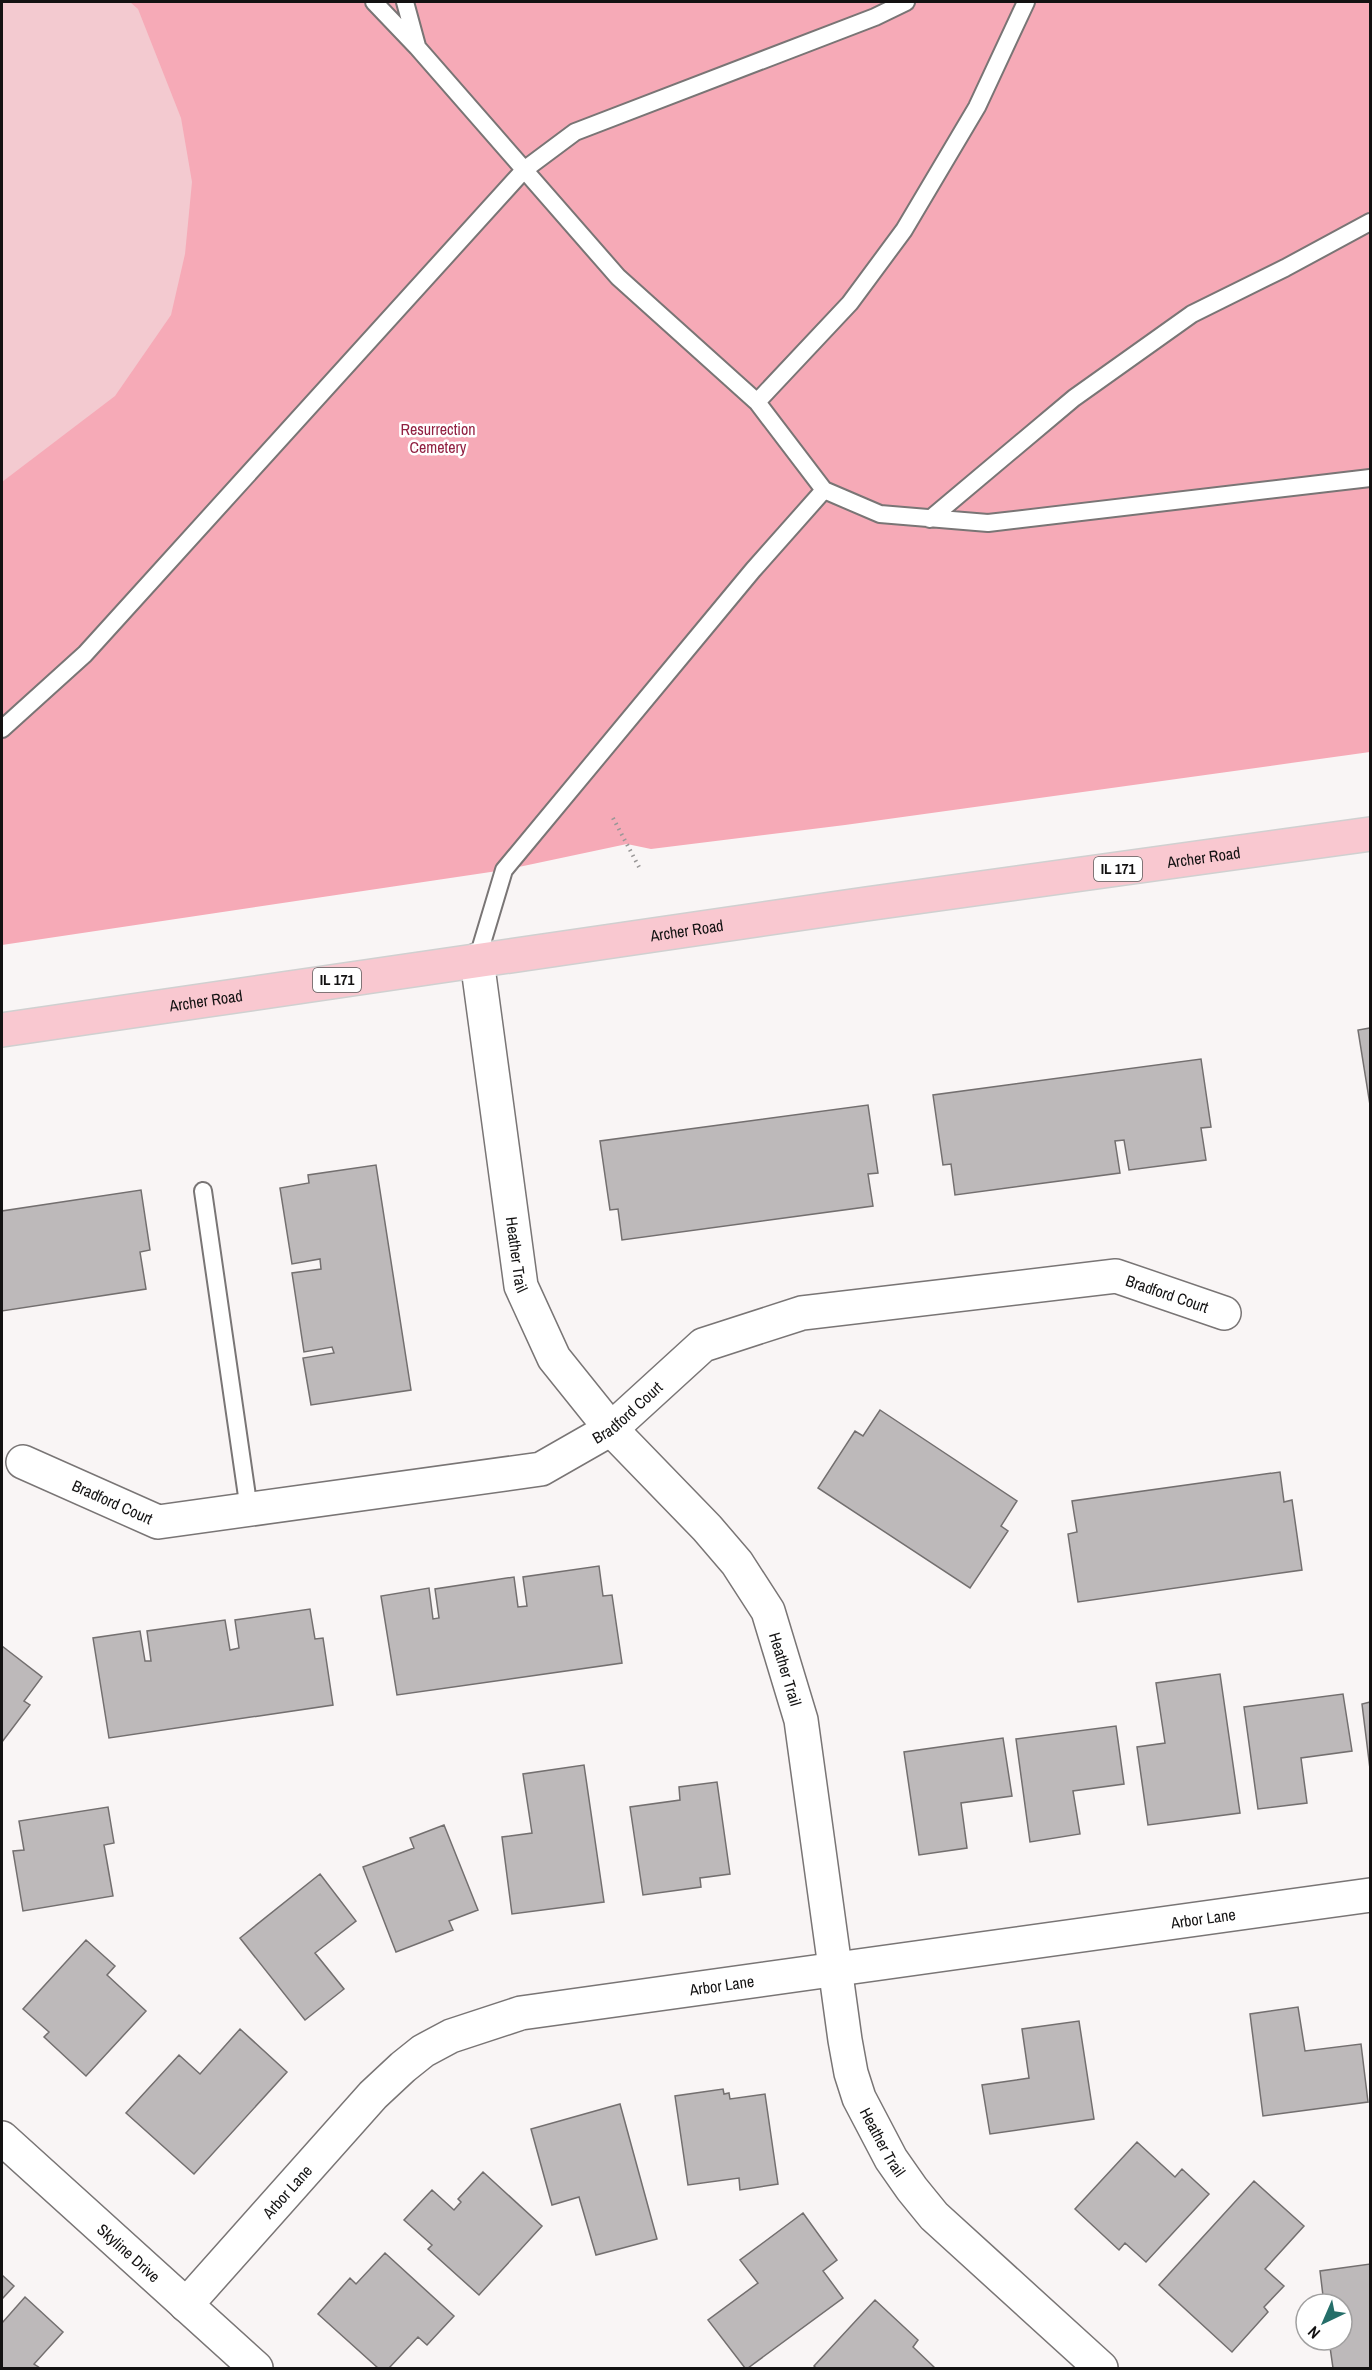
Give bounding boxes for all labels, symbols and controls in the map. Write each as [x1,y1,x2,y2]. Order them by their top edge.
park label: Resurrection Cemetery [400,418,476,458]
street label: Archer Road [1165,841,1242,873]
road number: IL 171 [1094,857,1142,881]
street label: Archer Road [648,914,725,946]
road number: IL 171 [313,968,361,992]
street label: Archer Road [167,984,244,1017]
street label: Heather Trail [501,1215,534,1296]
street label: Bradford Court [1123,1269,1212,1318]
street label: Bradford Court [588,1376,667,1449]
street label: Bradford Court [69,1474,157,1529]
street label: Heather Trail [764,1630,807,1709]
street label: Arbor Lane [1168,1903,1237,1934]
street label: Arbor Lane [687,1970,755,2001]
street label: Heather Trail [855,2104,911,2181]
street label: Arbor Lane [257,2160,317,2224]
street label: Skyline Drive [92,2218,165,2287]
north arrow [1294,2292,1354,2352]
text: N [1303,2322,1325,2344]

